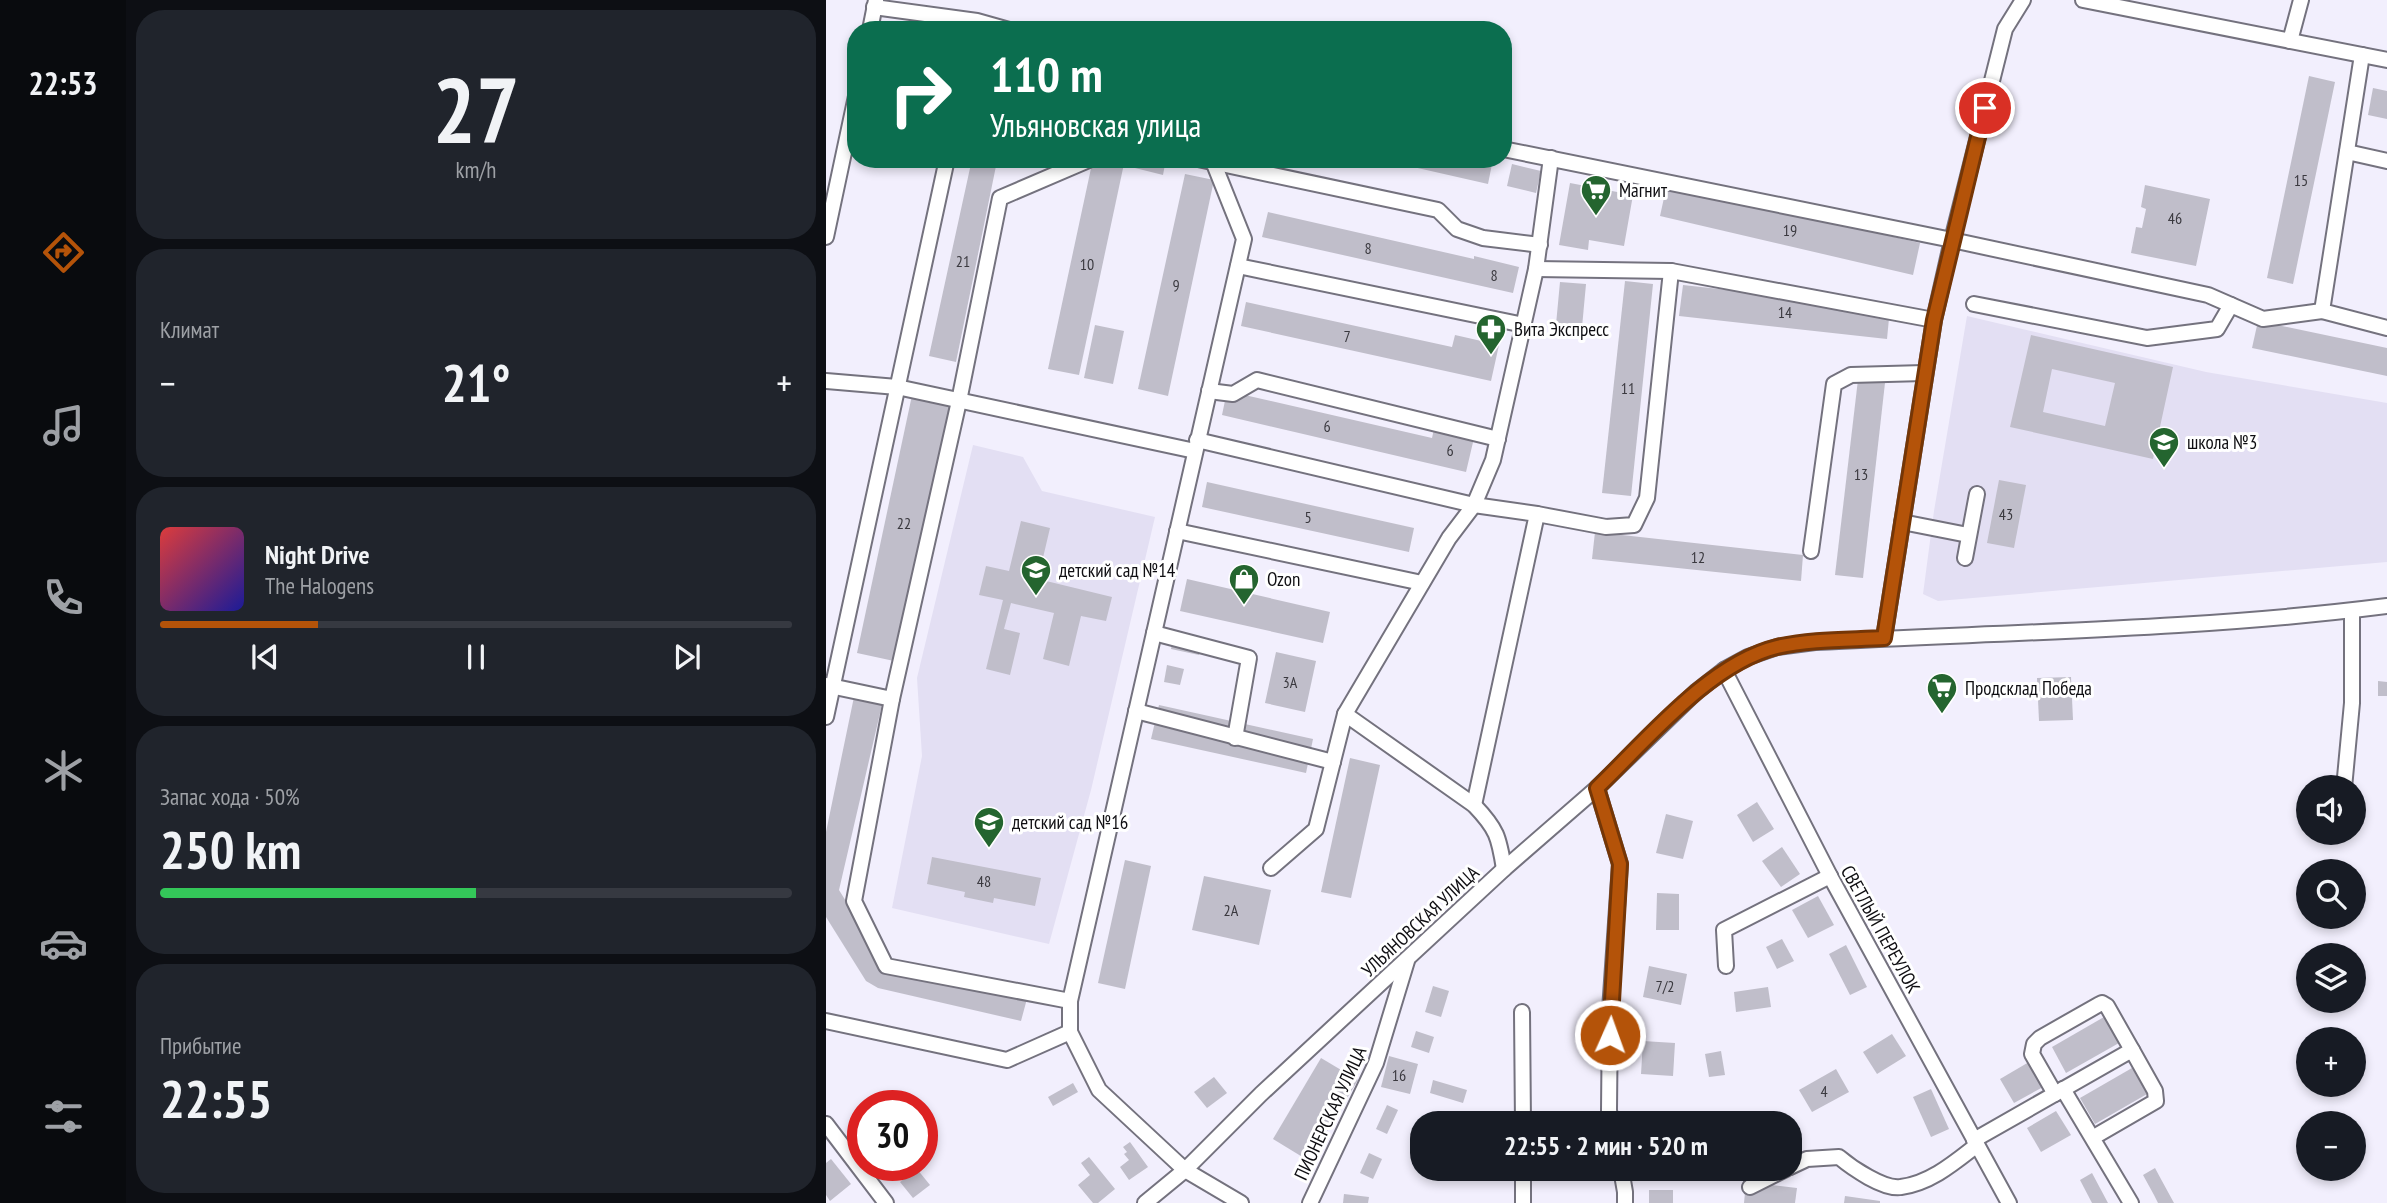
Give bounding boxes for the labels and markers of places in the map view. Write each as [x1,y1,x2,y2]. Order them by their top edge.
pin [1955,78,2015,138]
supermarket icon: Магнит [1579,173,1613,217]
place label: Магнит [1619,178,1668,202]
pharmacy icon: Вита Экспресс [1474,312,1508,356]
place label: Вита Экспресс [1514,317,1609,341]
school or university icon: школа №3 [2147,425,2181,469]
place label: школа №3 [2187,430,2257,454]
school or university icon: детский сад №14 [1019,553,1053,597]
place label: детский сад №14 [1059,558,1176,582]
shop icon: Ozon [1227,562,1261,606]
place label: Ozon [1267,567,1300,591]
supermarket icon: Продсклад Победа [1925,671,1959,715]
place label: Продсклад Победа [1965,676,2092,700]
school or university icon: детский сад №16 [972,805,1006,849]
place label: детский сад №16 [1012,810,1128,834]

